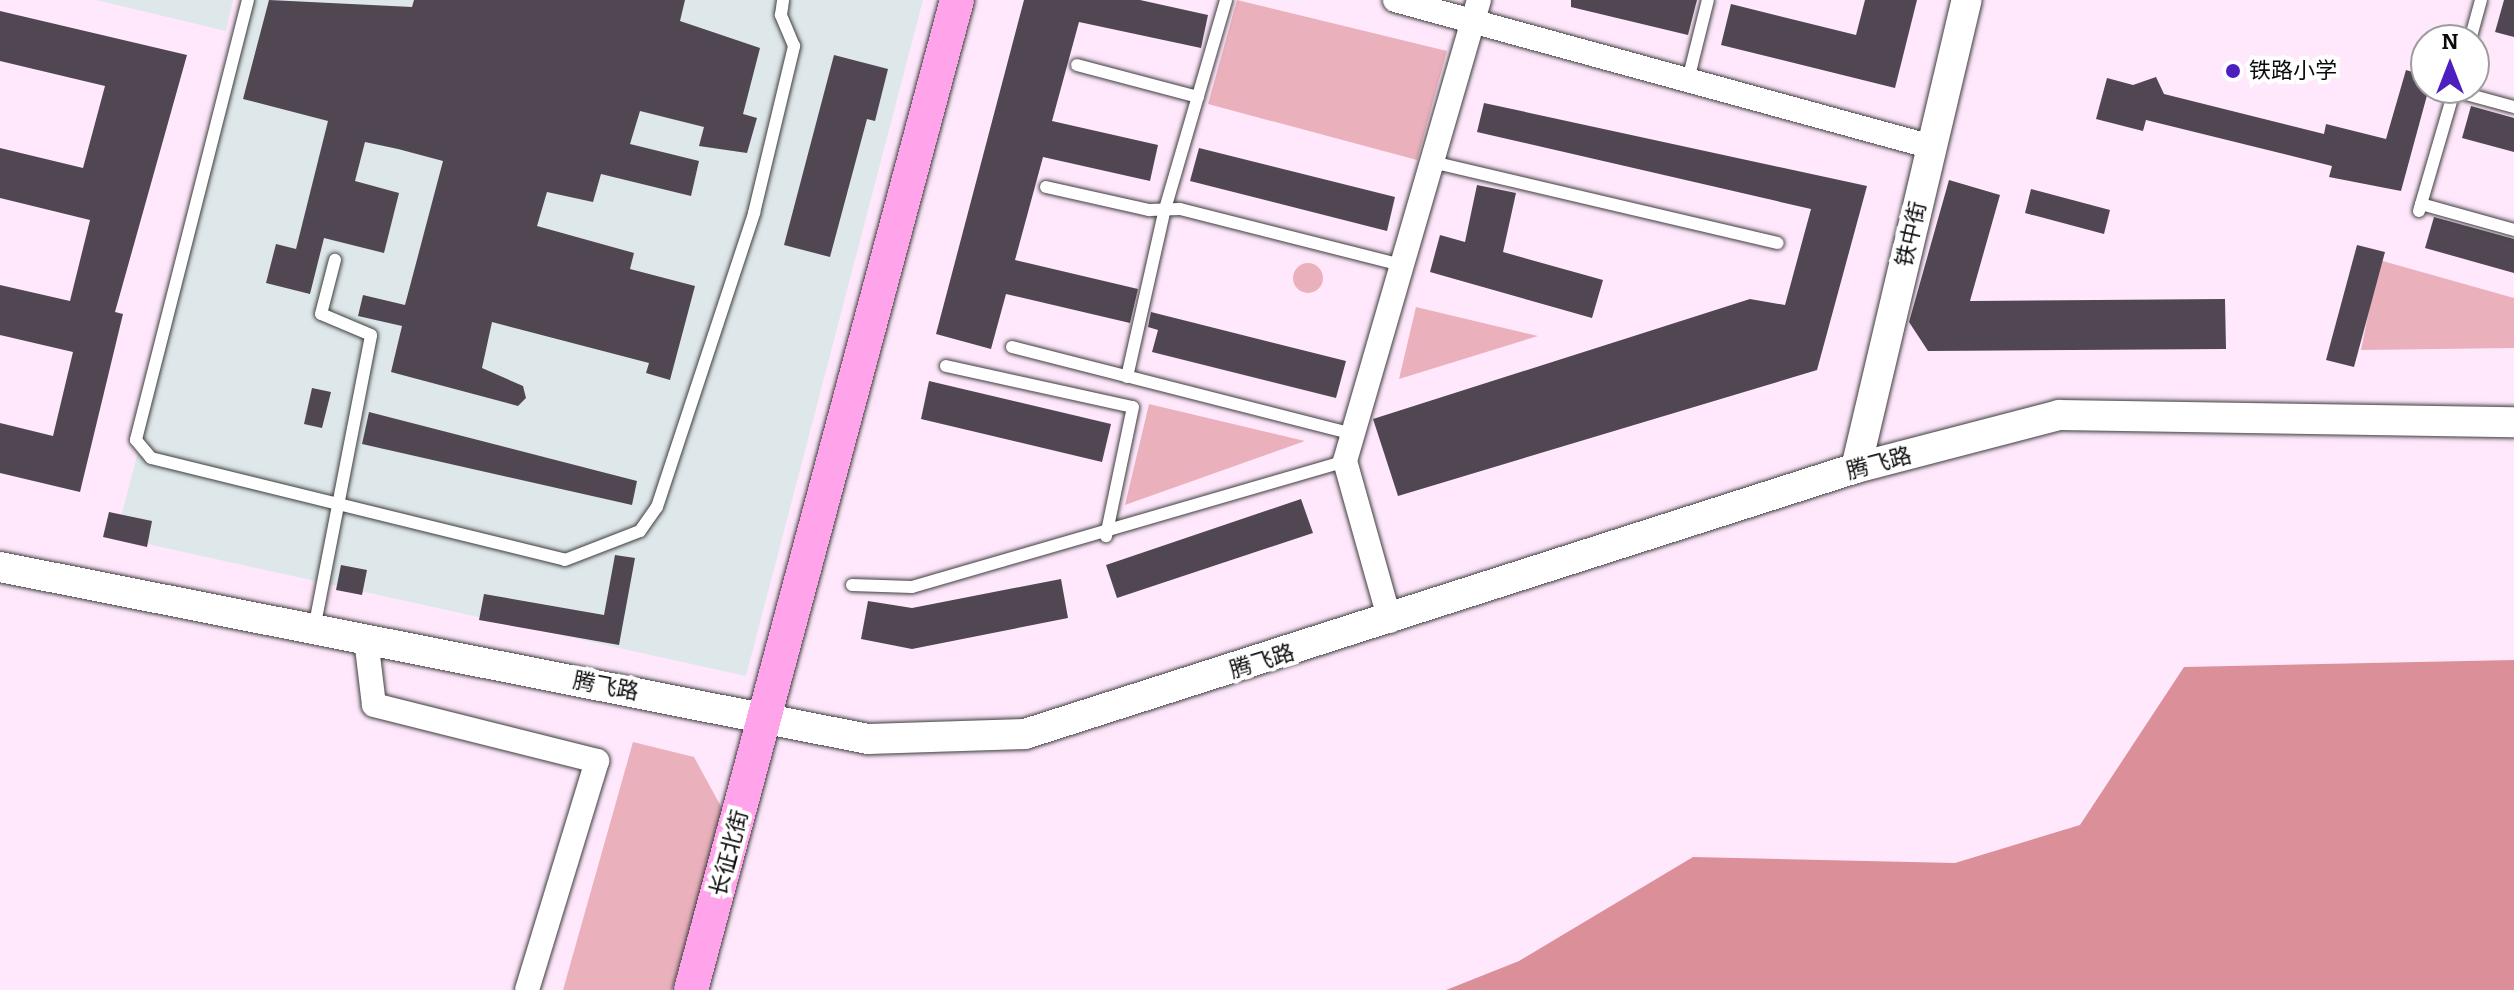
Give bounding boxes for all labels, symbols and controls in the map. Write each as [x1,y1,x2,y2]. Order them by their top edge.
north arrow [2410,24,2490,104]
text: N [2442,28,2458,55]
place label: 铁路小学 [2249,58,2337,84]
marker: 铁路小学 [2224,62,2242,80]
street label: 铁中街 [1891,199,1931,269]
street label: 腾飞路 [1844,442,1914,484]
street label: 腾飞路 [1227,639,1297,683]
street label: 腾飞路 [571,667,641,705]
street label: 长征北街 [705,807,753,899]

